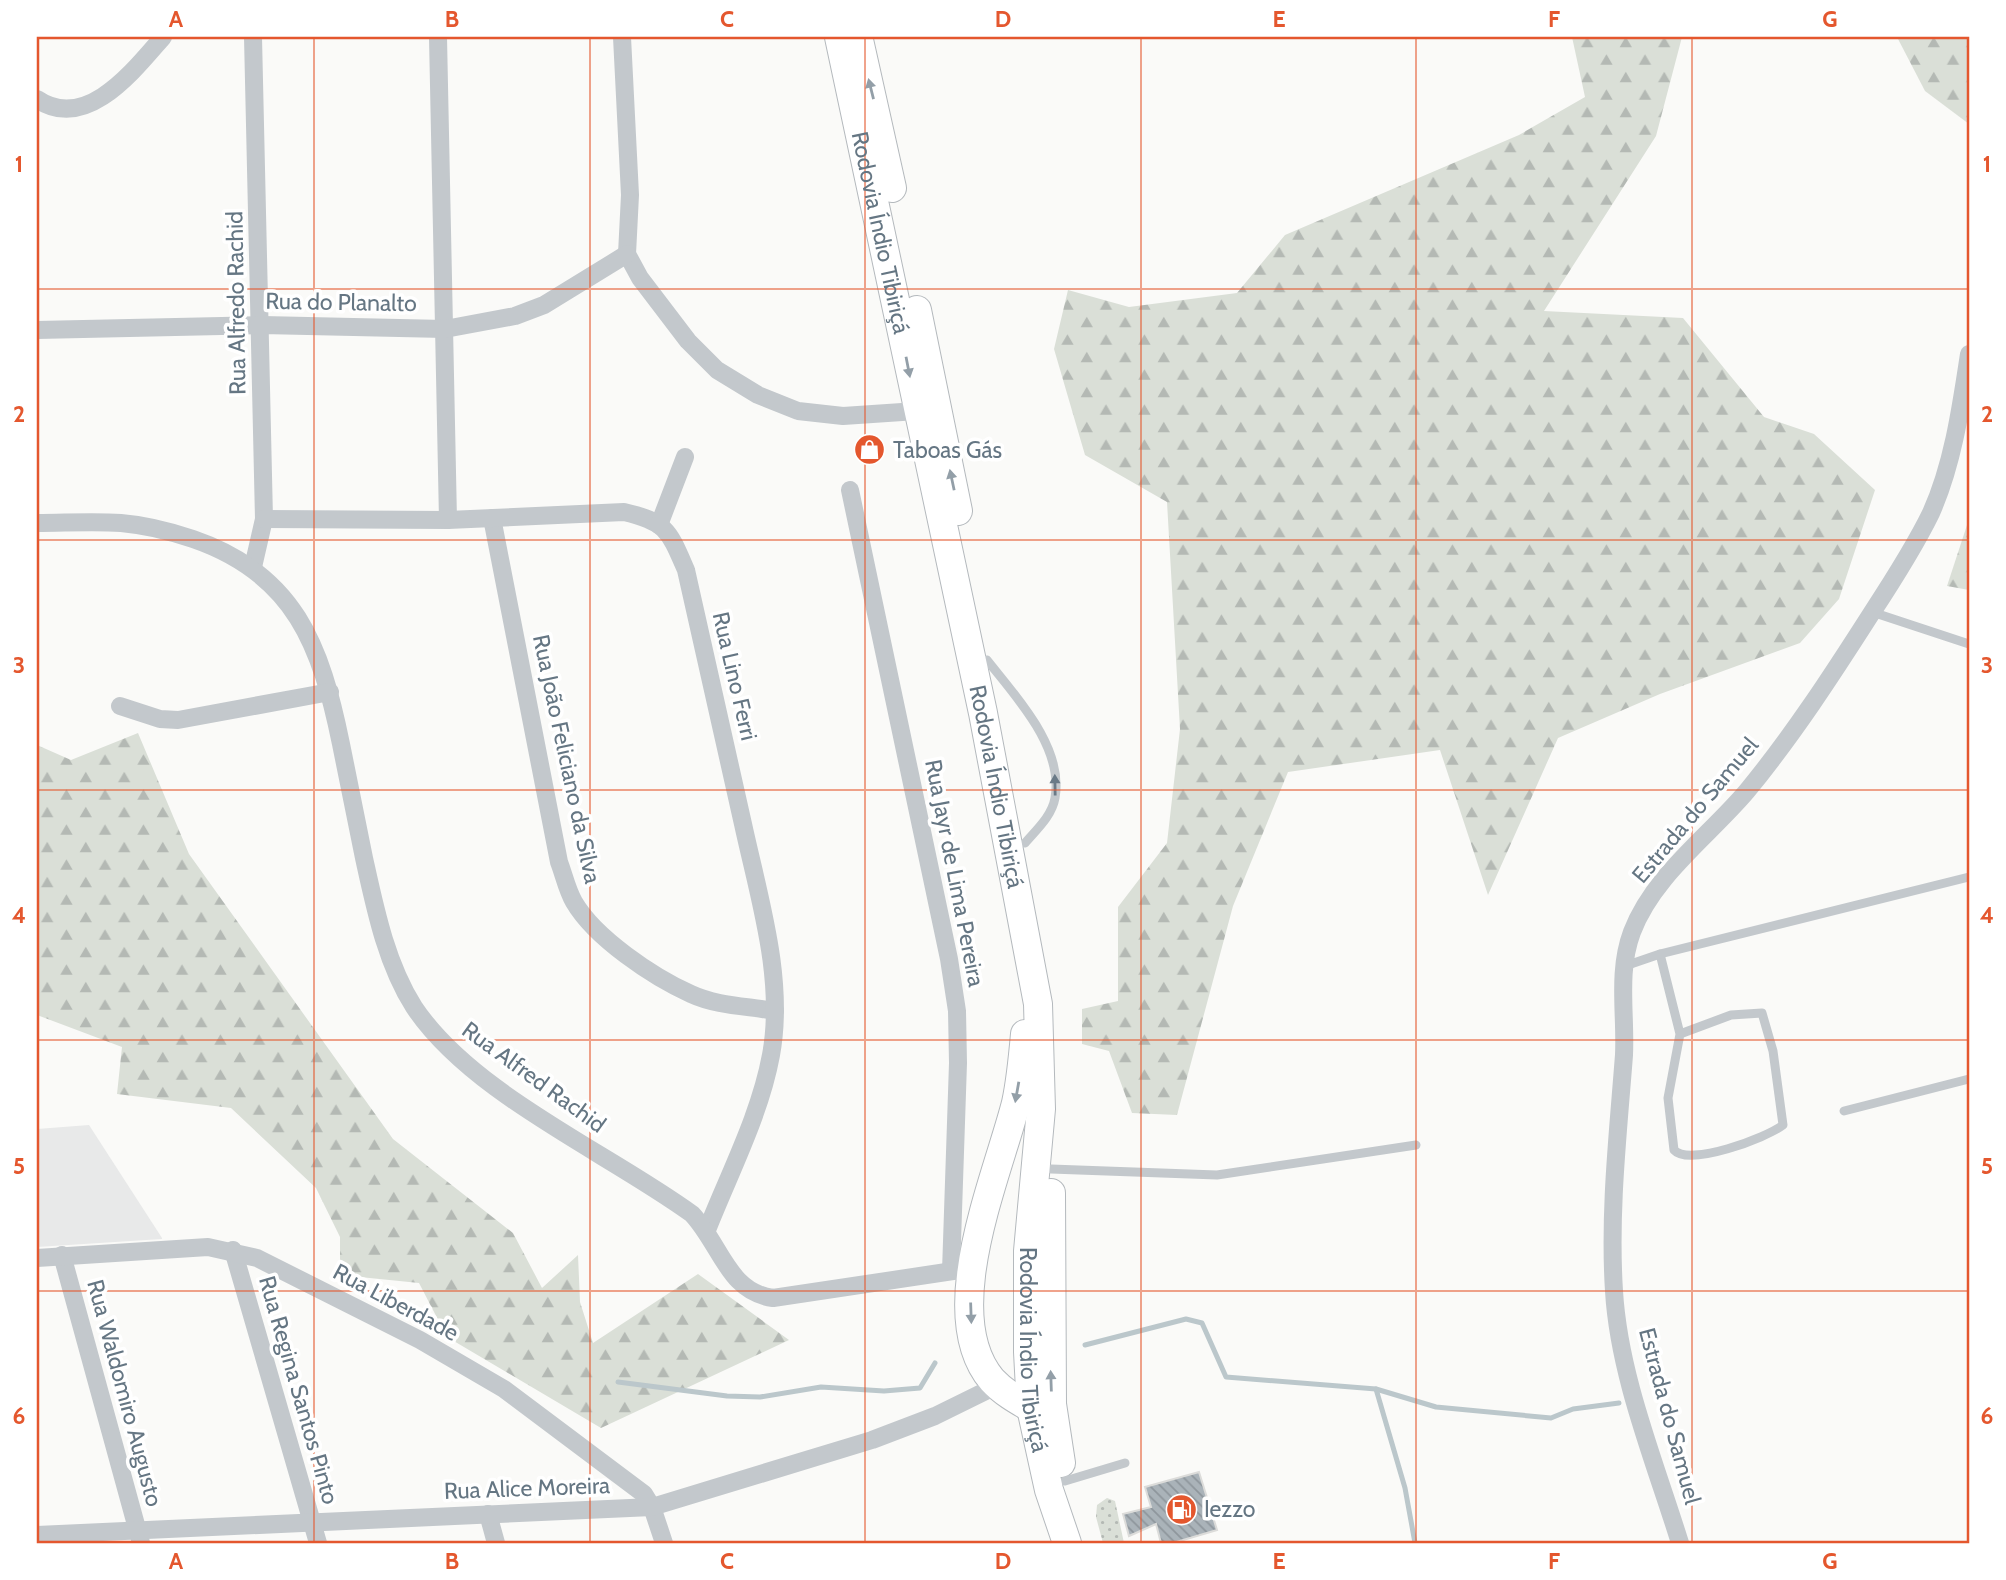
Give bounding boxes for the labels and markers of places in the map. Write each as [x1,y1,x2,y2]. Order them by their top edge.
shop icon: Taboas Gás [853,433,887,467]
place label: Taboas Gás [893,436,1002,464]
fuel station icon: Iezzo [1164,1492,1198,1526]
place label: Iezzo [1204,1495,1255,1523]

